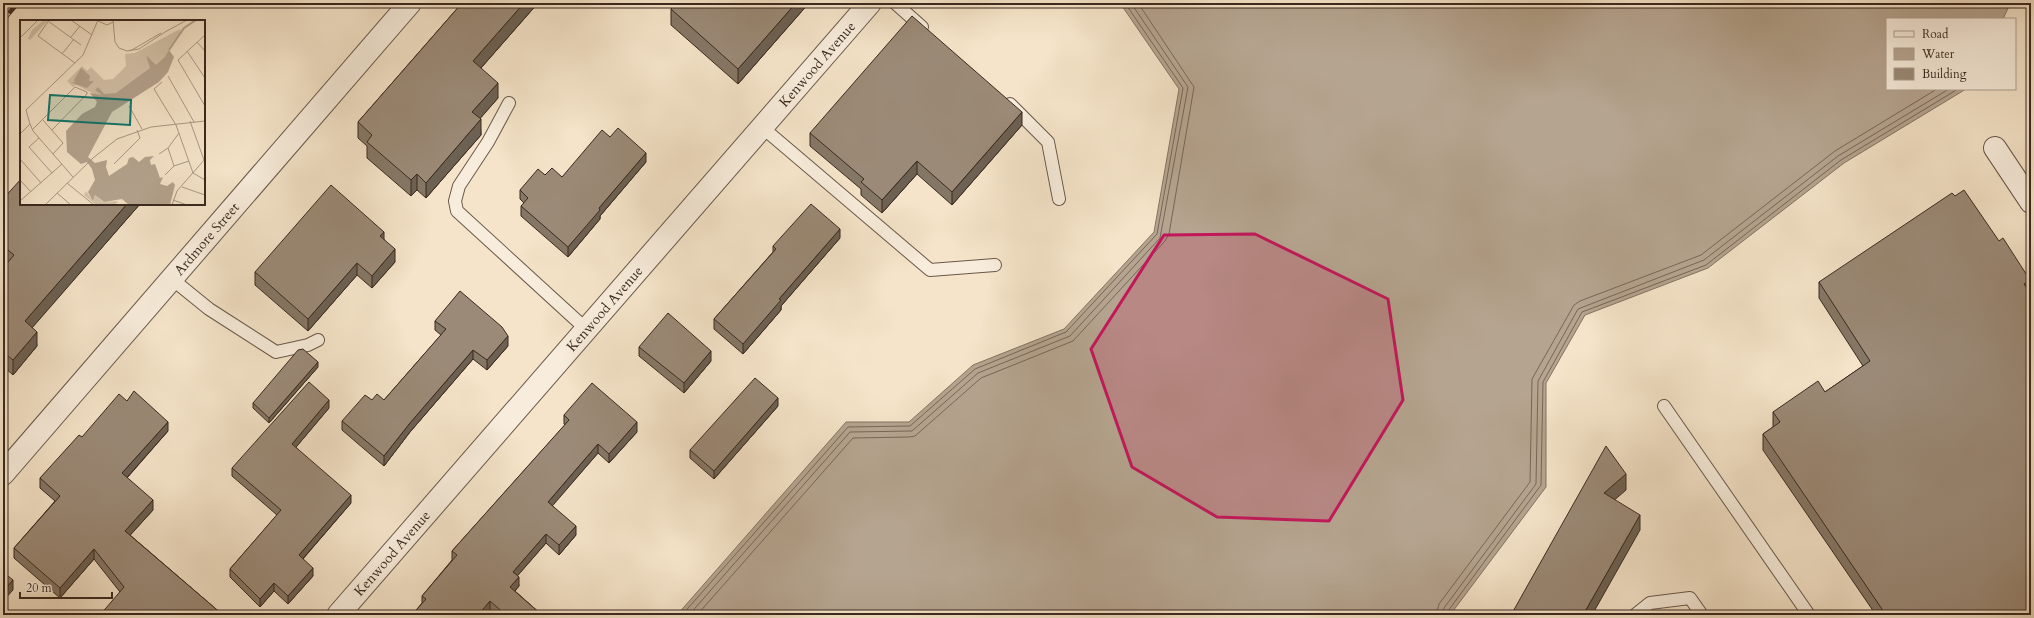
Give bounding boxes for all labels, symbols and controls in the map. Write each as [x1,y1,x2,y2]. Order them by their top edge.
street label: Kenwood Avenue [774,17,859,111]
legend [1886,18,2016,90]
inset map [20,20,205,205]
text: Road [1922,26,1949,42]
text: Water [1921,46,1955,62]
text: Building [1922,66,1967,82]
street label: Ardmore Street [169,198,244,279]
street label: Kenwood Avenue [562,262,647,355]
street label: Kenwood Avenue [349,506,434,600]
scale bar [20,574,112,600]
text: 20 m [26,580,53,596]

